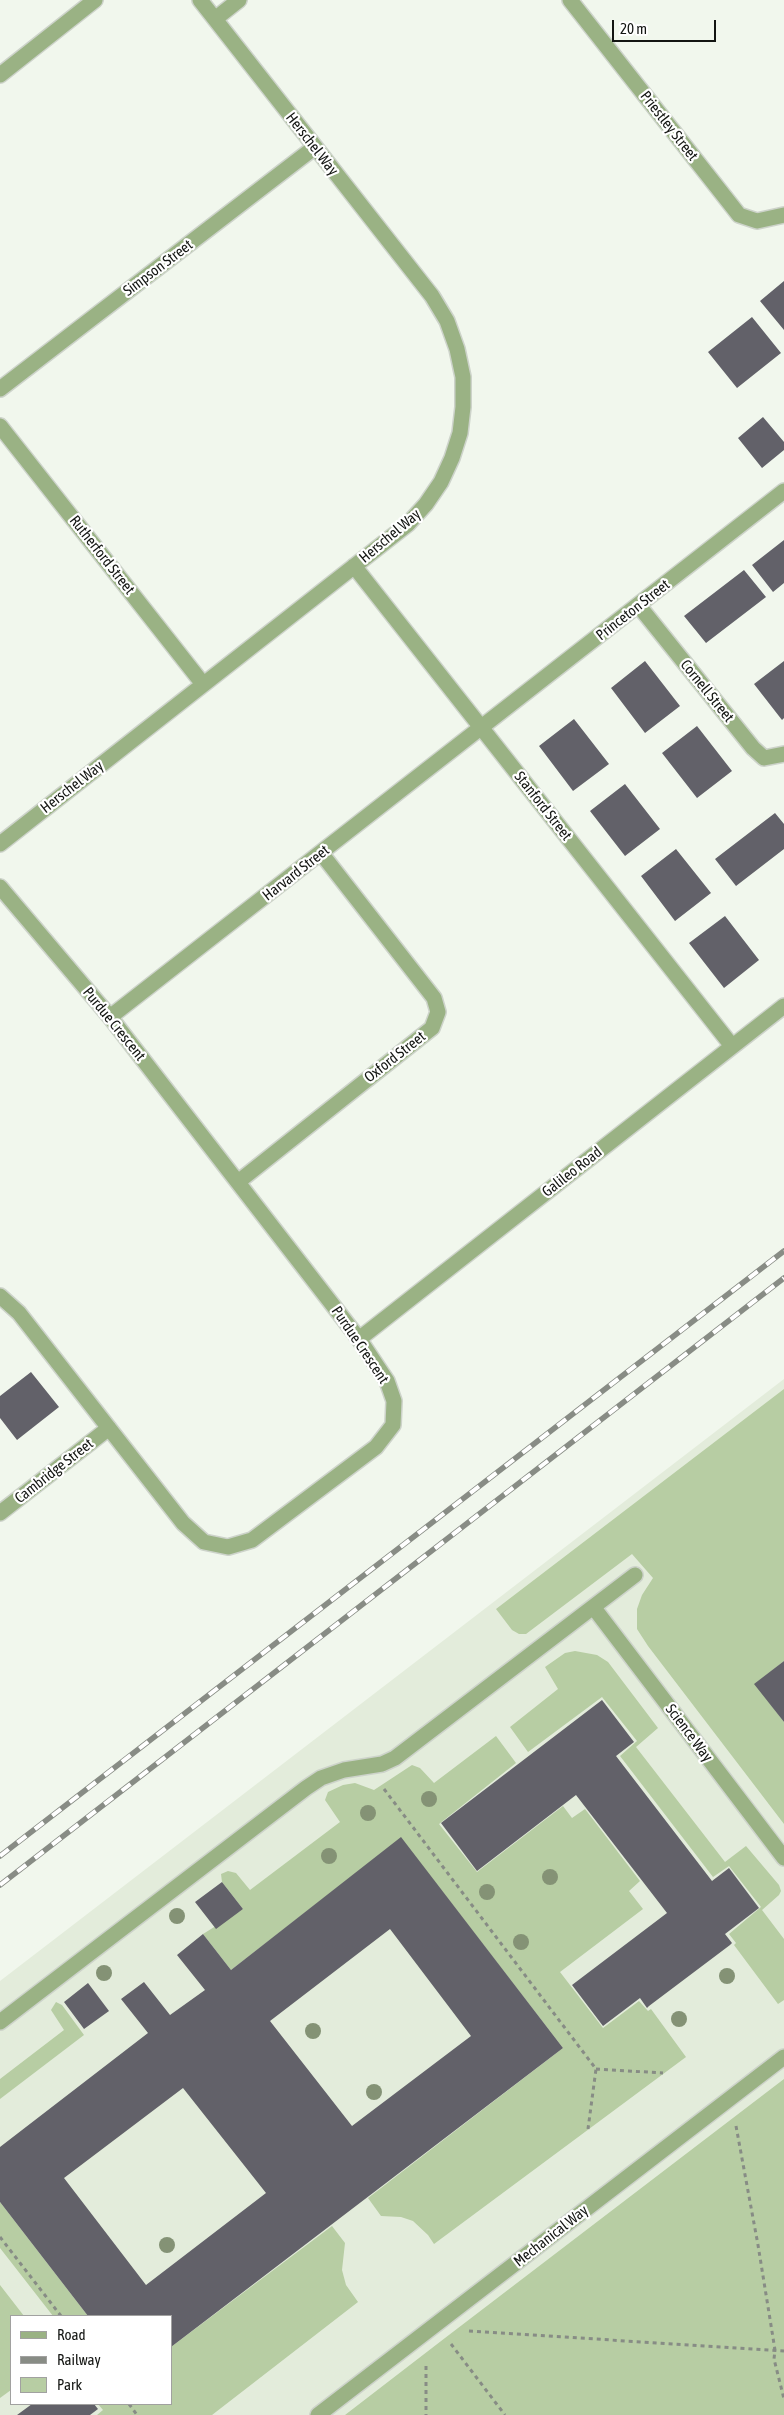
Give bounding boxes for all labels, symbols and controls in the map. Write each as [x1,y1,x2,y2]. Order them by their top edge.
scale bar [614,10,718,42]
text: 20 m [620,20,647,37]
street label: Priestley Street [636,88,702,164]
street label: Herschel Way [282,109,342,179]
street label: Simpson Street [120,236,196,300]
street label: Herschel Way [356,505,424,567]
street label: Rutherford Street [66,512,138,598]
street label: Princeton Street [593,576,673,644]
street label: Cornell Street [676,656,738,726]
street label: Herschel Way [37,757,107,817]
street label: Stanford Street [510,768,576,844]
street label: Harvard Street [259,841,333,905]
street label: Purdue Crescent [79,984,149,1064]
street label: Oxford Street [361,1028,429,1086]
street label: Galileo Road [539,1143,605,1201]
street label: Purdue Crescent [328,1303,392,1387]
street label: Cambridge Street [11,1435,97,1507]
street label: Science Way [662,1701,716,1765]
street label: Mechanical Way [510,2201,592,2271]
legend [10,2315,172,2405]
text: Road [57,2326,86,2343]
text: Railway [57,2351,101,2368]
text: Park [57,2376,82,2393]

